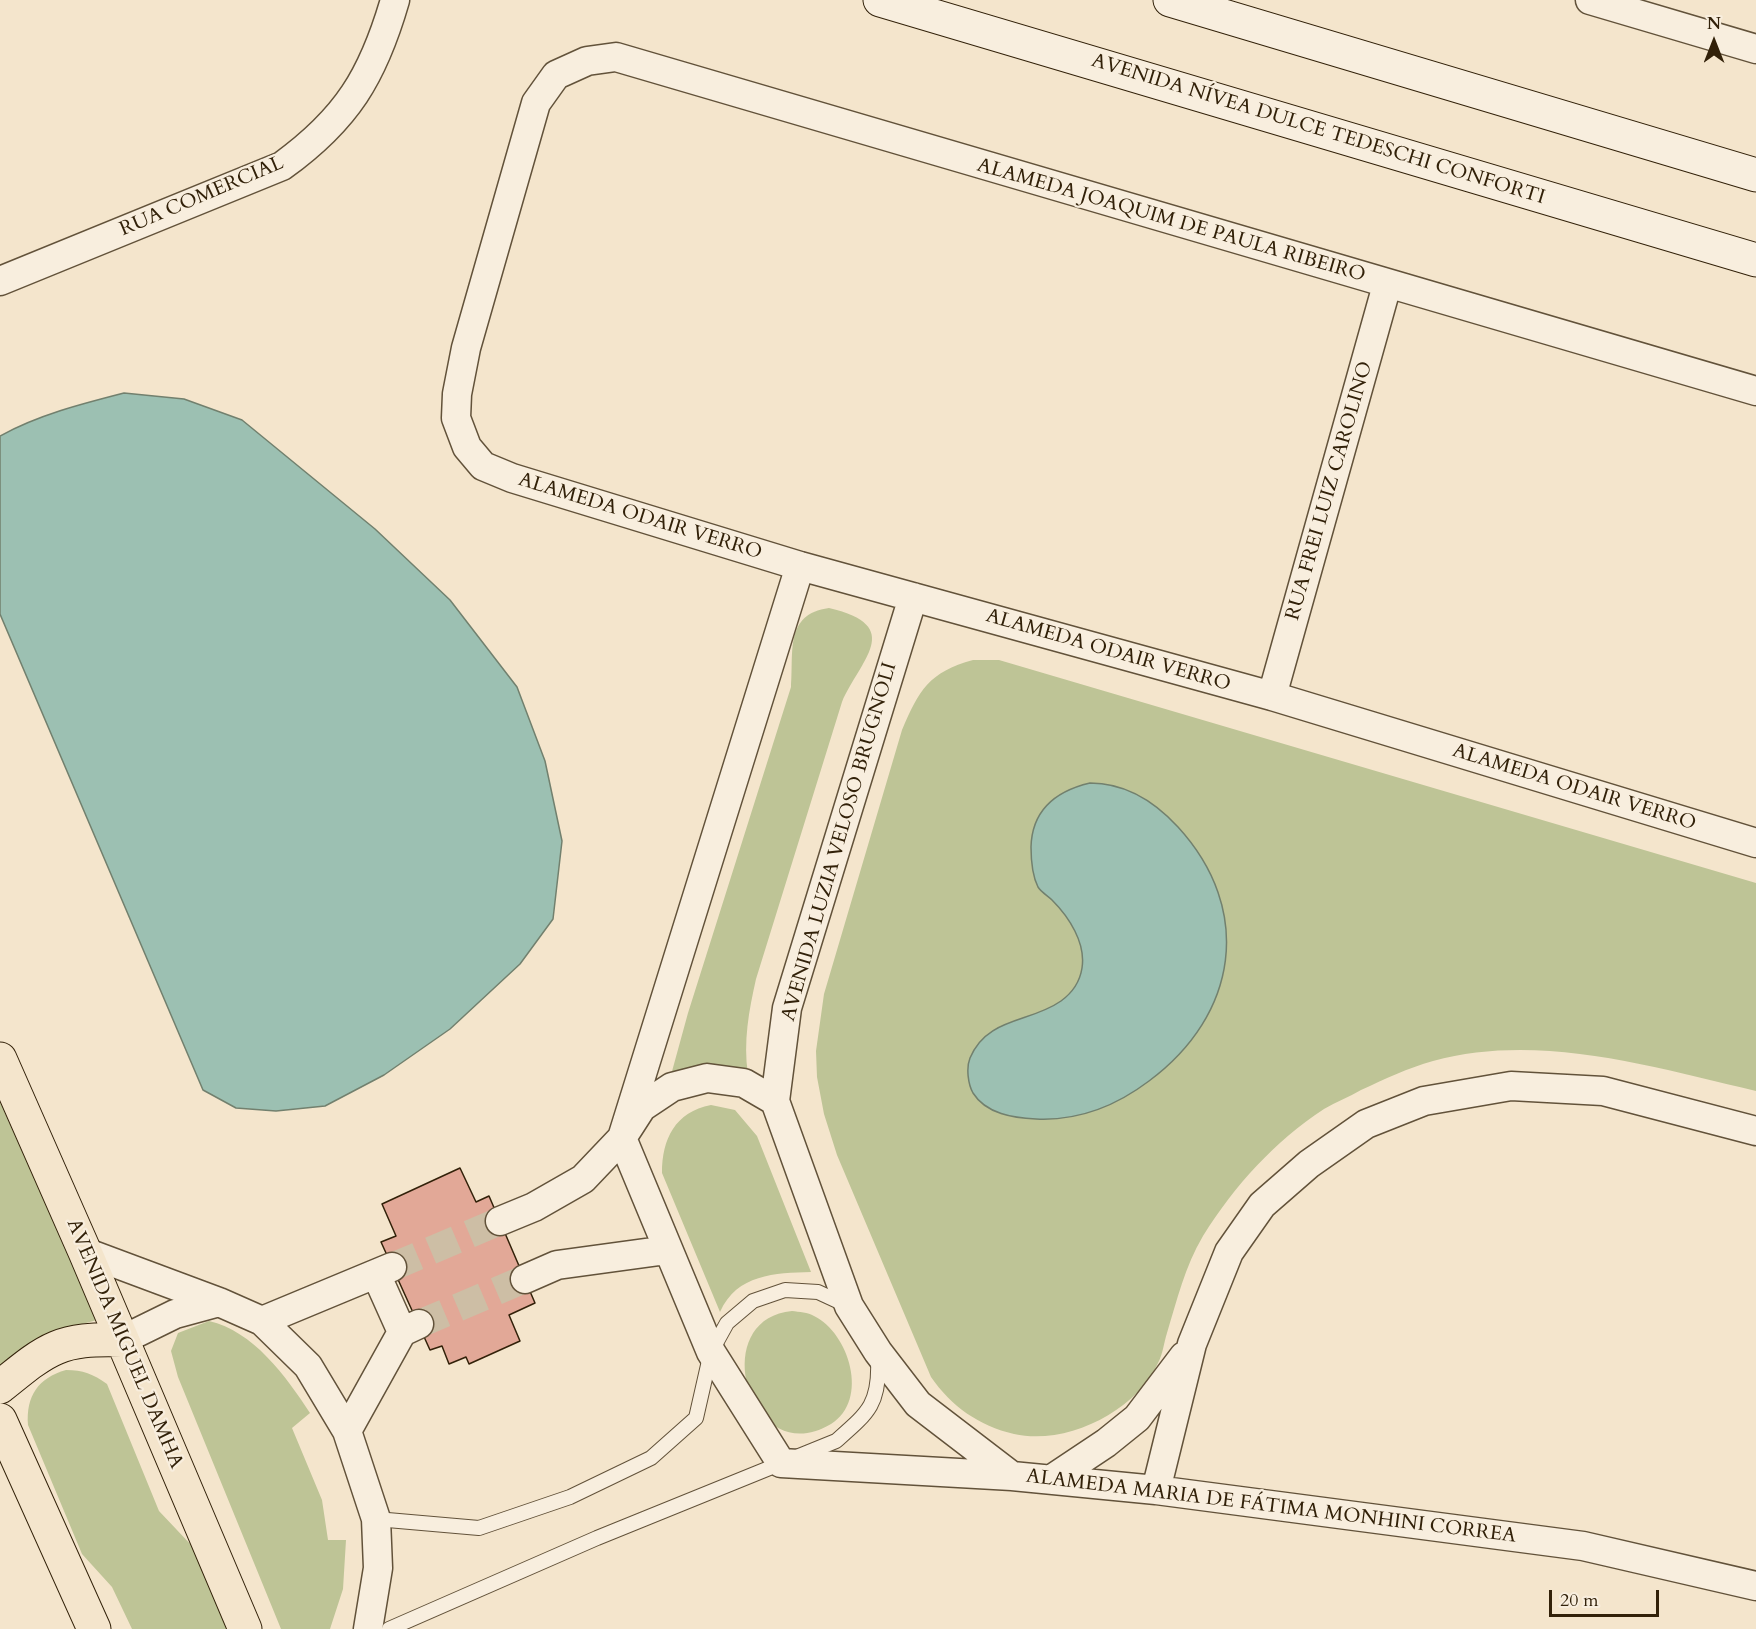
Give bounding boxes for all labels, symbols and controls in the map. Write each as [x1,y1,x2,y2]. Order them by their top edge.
north arrow [1684,12,1744,72]
text: N [1707,13,1721,35]
street label: AVENIDA NÍVEA DULCE TEDESCHI CONFORTI [1088,49,1548,211]
street label: RUA COMERCIAL [116,152,288,242]
street label: ALAMEDA JOAQUIM DE PAULA RIBEIRO [974,154,1368,288]
street label: RUA FREI LUIZ CAROLINO [1281,359,1379,623]
street label: ALAMEDA ODAIR VERRO [515,468,765,566]
street label: ALAMEDA ODAIR VERRO [983,605,1233,697]
street label: AVENIDA LUZIA VELOSO BRUGNOLI [777,660,903,1024]
street label: ALAMEDA ODAIR VERRO [1449,739,1699,837]
street label: AVENIDA MIGUEL DAMHA [60,1216,188,1472]
street label: ALAMEDA MARIA DE FÁTIMA MONHINI CORREA [1025,1465,1517,1549]
scale bar [1552,1578,1662,1616]
text: 20 m [1560,1588,1599,1613]

